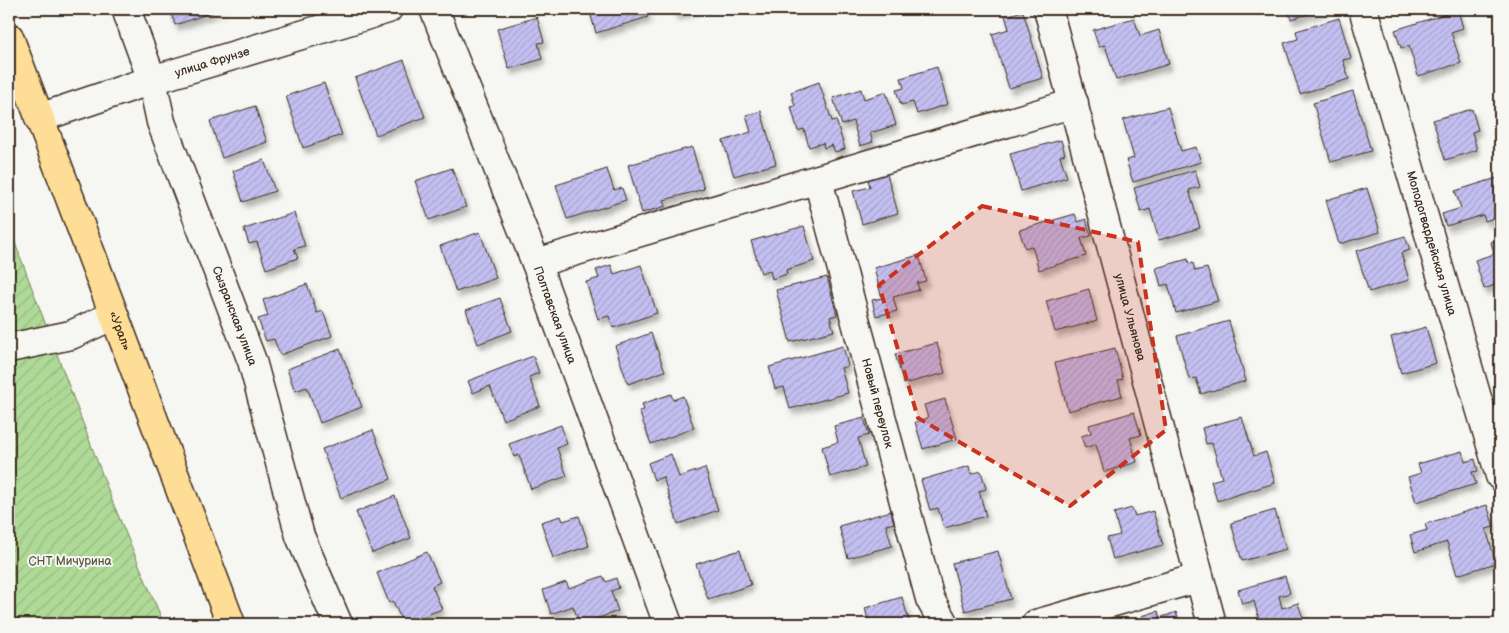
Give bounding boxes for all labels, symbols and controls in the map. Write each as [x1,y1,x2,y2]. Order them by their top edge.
street label: улица Фрунзе [173,43,252,80]
street label: Молодогвардейская улица [1403,169,1460,317]
street label: Сызранская улица [209,264,260,367]
street label: Полтавская улица [530,264,580,366]
street label: улица Ульянова [1111,272,1149,363]
street label: «Урал» [106,309,135,353]
street label: Новый переулок [858,357,897,450]
park label: СНТ Мичурина [28,554,112,569]

